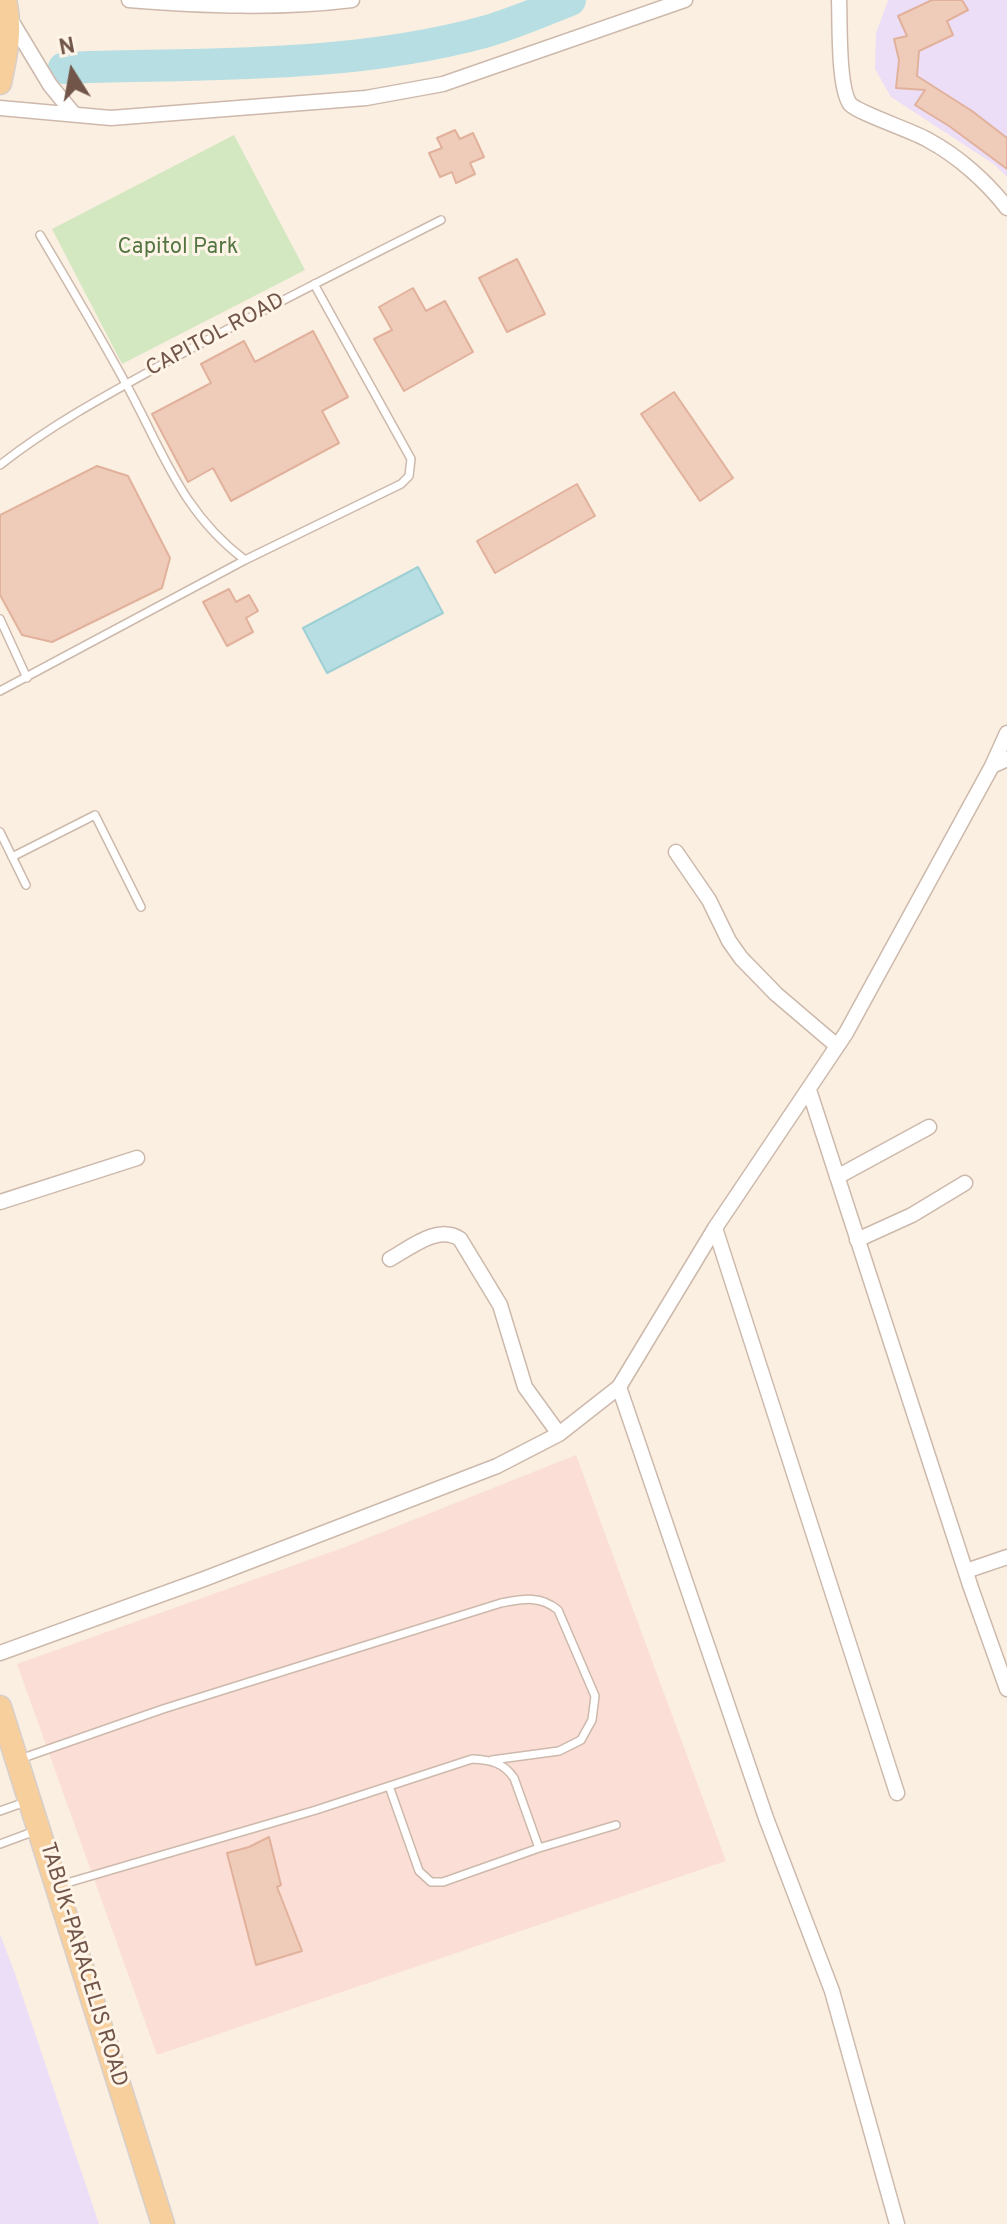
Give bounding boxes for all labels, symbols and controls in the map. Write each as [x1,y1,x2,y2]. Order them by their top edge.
north arrow [32,32,112,112]
text: N [57,33,78,63]
park label: Capitol Park [118,236,238,262]
street label: CAPITOL ROAD [142,288,290,384]
street label: TABUK-PARACELIS ROAD [32,1840,132,2090]

